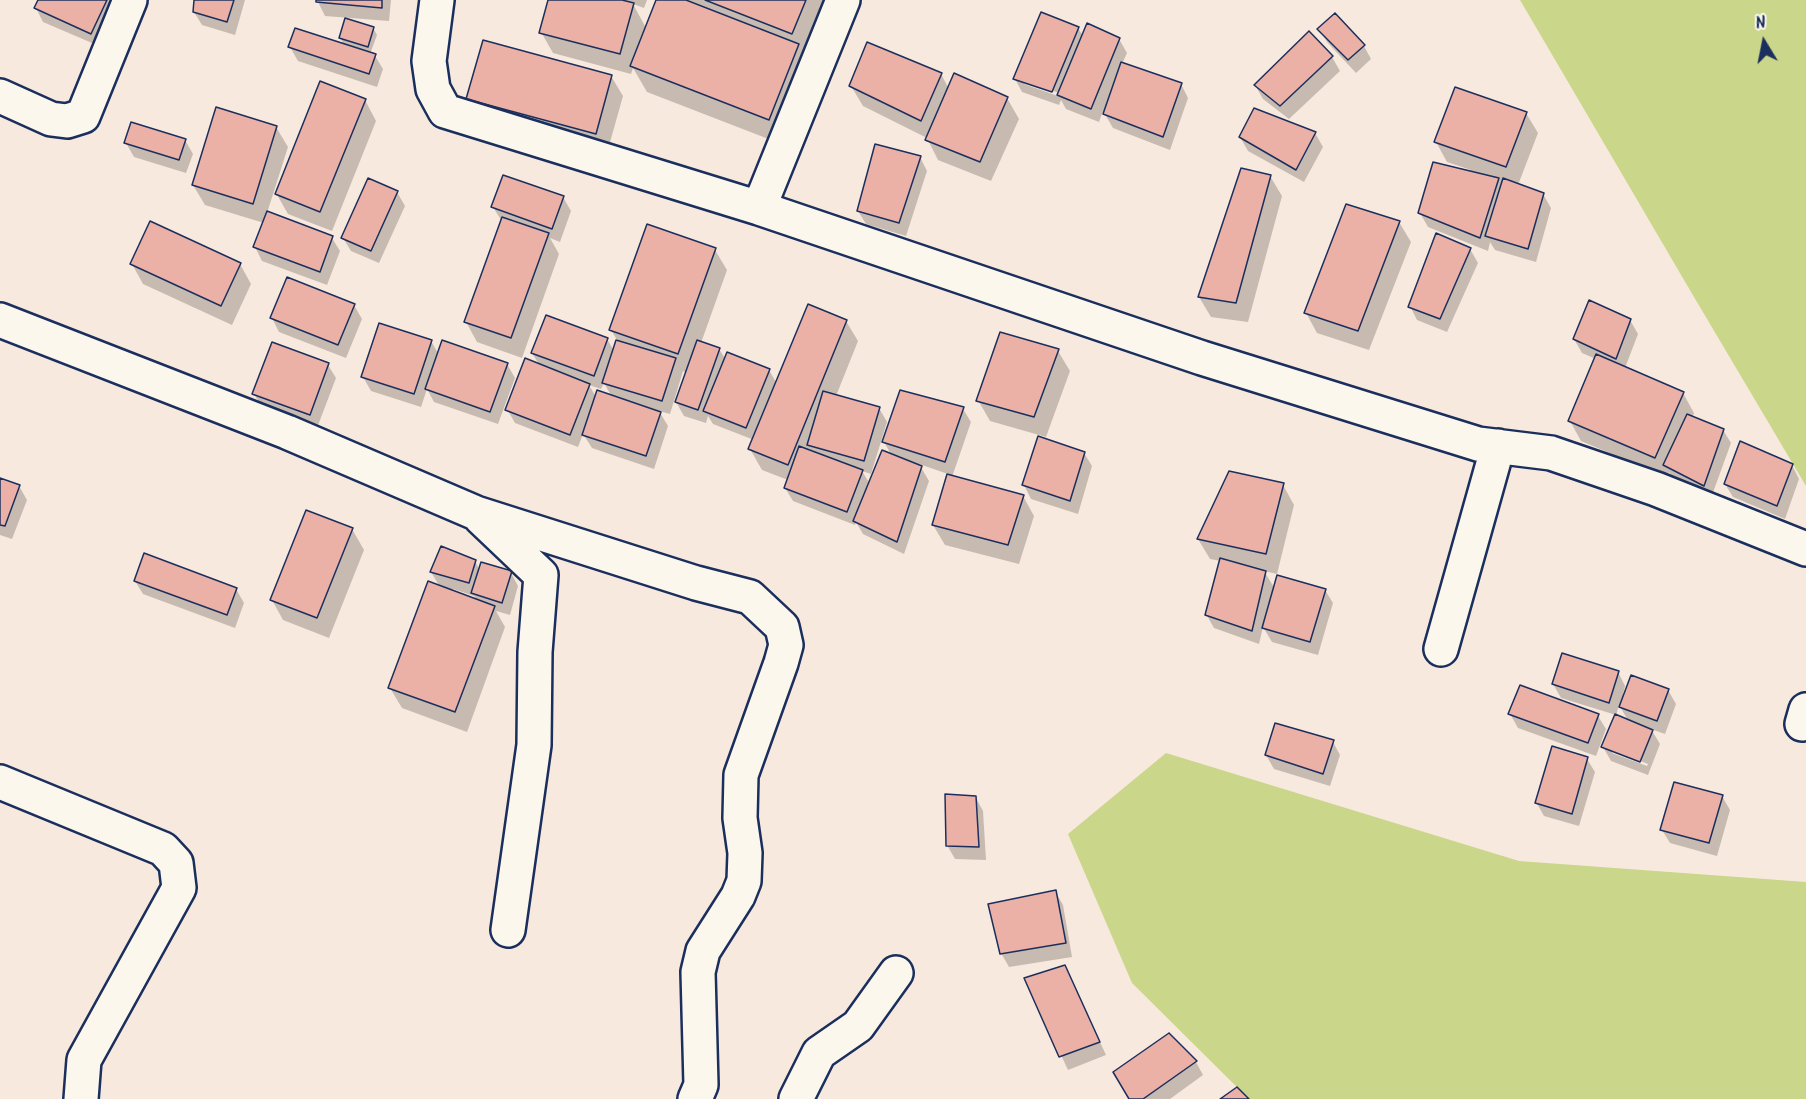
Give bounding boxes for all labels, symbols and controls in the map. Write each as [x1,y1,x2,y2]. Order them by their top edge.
text: N [1754,11,1768,37]
north arrow [1734,12,1794,72]

